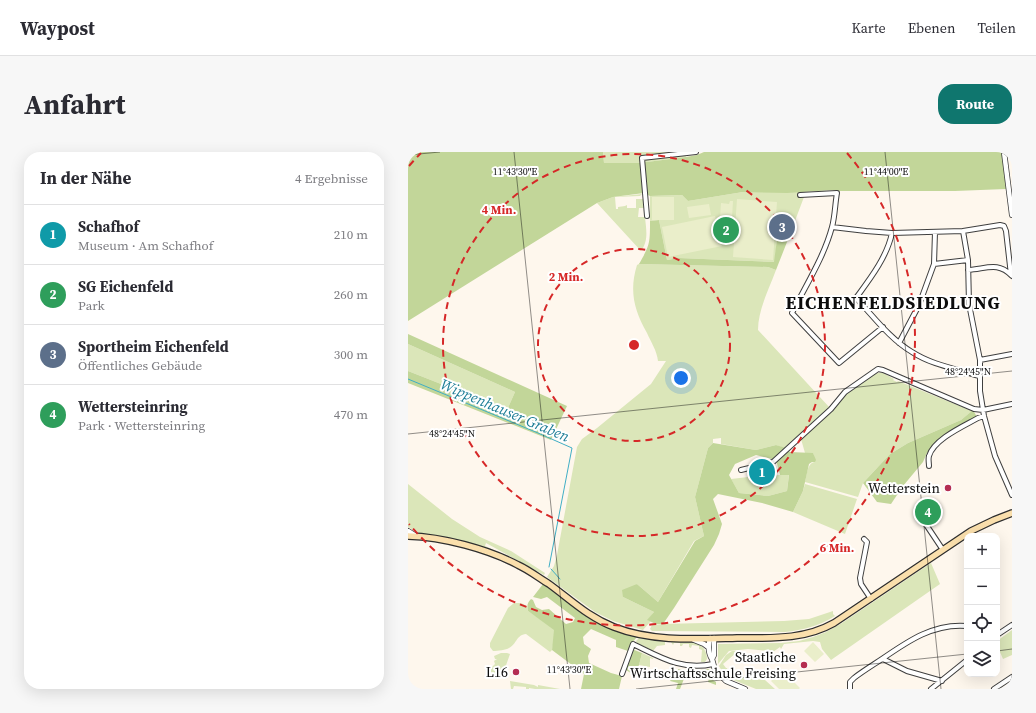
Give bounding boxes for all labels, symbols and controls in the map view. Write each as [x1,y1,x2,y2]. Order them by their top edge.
text: Waypost [20,15,95,41]
text: Karte [851,18,886,38]
text: Ebenen [908,18,955,38]
text: Teilen [977,18,1016,38]
button: Route [938,84,1012,124]
text: Anfahrt [24,85,126,123]
text: 11°43'30"E [493,165,537,178]
text: 11°44'00"E [864,165,908,178]
text: In der Nähe [40,166,131,190]
text: 4 Ergebnisse [295,170,368,187]
text: 4 Min. [482,202,516,218]
pin: 3 [769,212,795,242]
pin: 2 [713,215,739,245]
text: Schafhof [78,216,139,237]
text: 1 [49,226,57,243]
text: 210 m [334,226,368,243]
text: Museum · Am Schafhof [78,237,213,254]
text: 2 Min. [549,269,583,285]
text: SG Eichenfeld [78,276,173,297]
text: 2 [49,286,57,303]
text: 260 m [334,286,368,303]
district label: EICHENFELDSIEDLUNG [785,290,1001,315]
text: Park [78,297,105,314]
text: Sportheim Eichenfeld [78,336,229,357]
centre of rings [627,338,641,352]
text: 3 [49,346,57,363]
text: 300 m [334,346,368,363]
text: Öffentliches Gebäude [78,357,202,374]
text: 48°24'45"N [945,365,991,378]
your location [671,368,691,388]
water label: Wippenhauser Graben [437,373,573,447]
text: Wettersteinring [78,396,188,417]
text: 4 [49,406,57,423]
text: 470 m [334,406,368,423]
text: Park · Wettersteinring [78,417,205,434]
text: 48°24'45"N [429,427,475,440]
pin: 1 [749,457,775,487]
place label: Wetterstein [868,478,941,498]
marker: Wetterstein [943,483,953,493]
pin: 4 [915,497,941,527]
map controls [964,533,1000,677]
button: + [964,533,1000,569]
text: 6 Min. [820,540,854,556]
button: − [964,569,1000,605]
button: locate [964,605,1000,641]
button: layers [964,641,1000,677]
place label: Staatliche Wirtschaftsschule Freising [630,647,796,683]
marker: Staatliche Wirtschaftsschule Freising [799,660,809,670]
place label: L16 [486,662,508,682]
text: 11°43'30"E [547,663,591,676]
marker: L16 [511,667,521,677]

